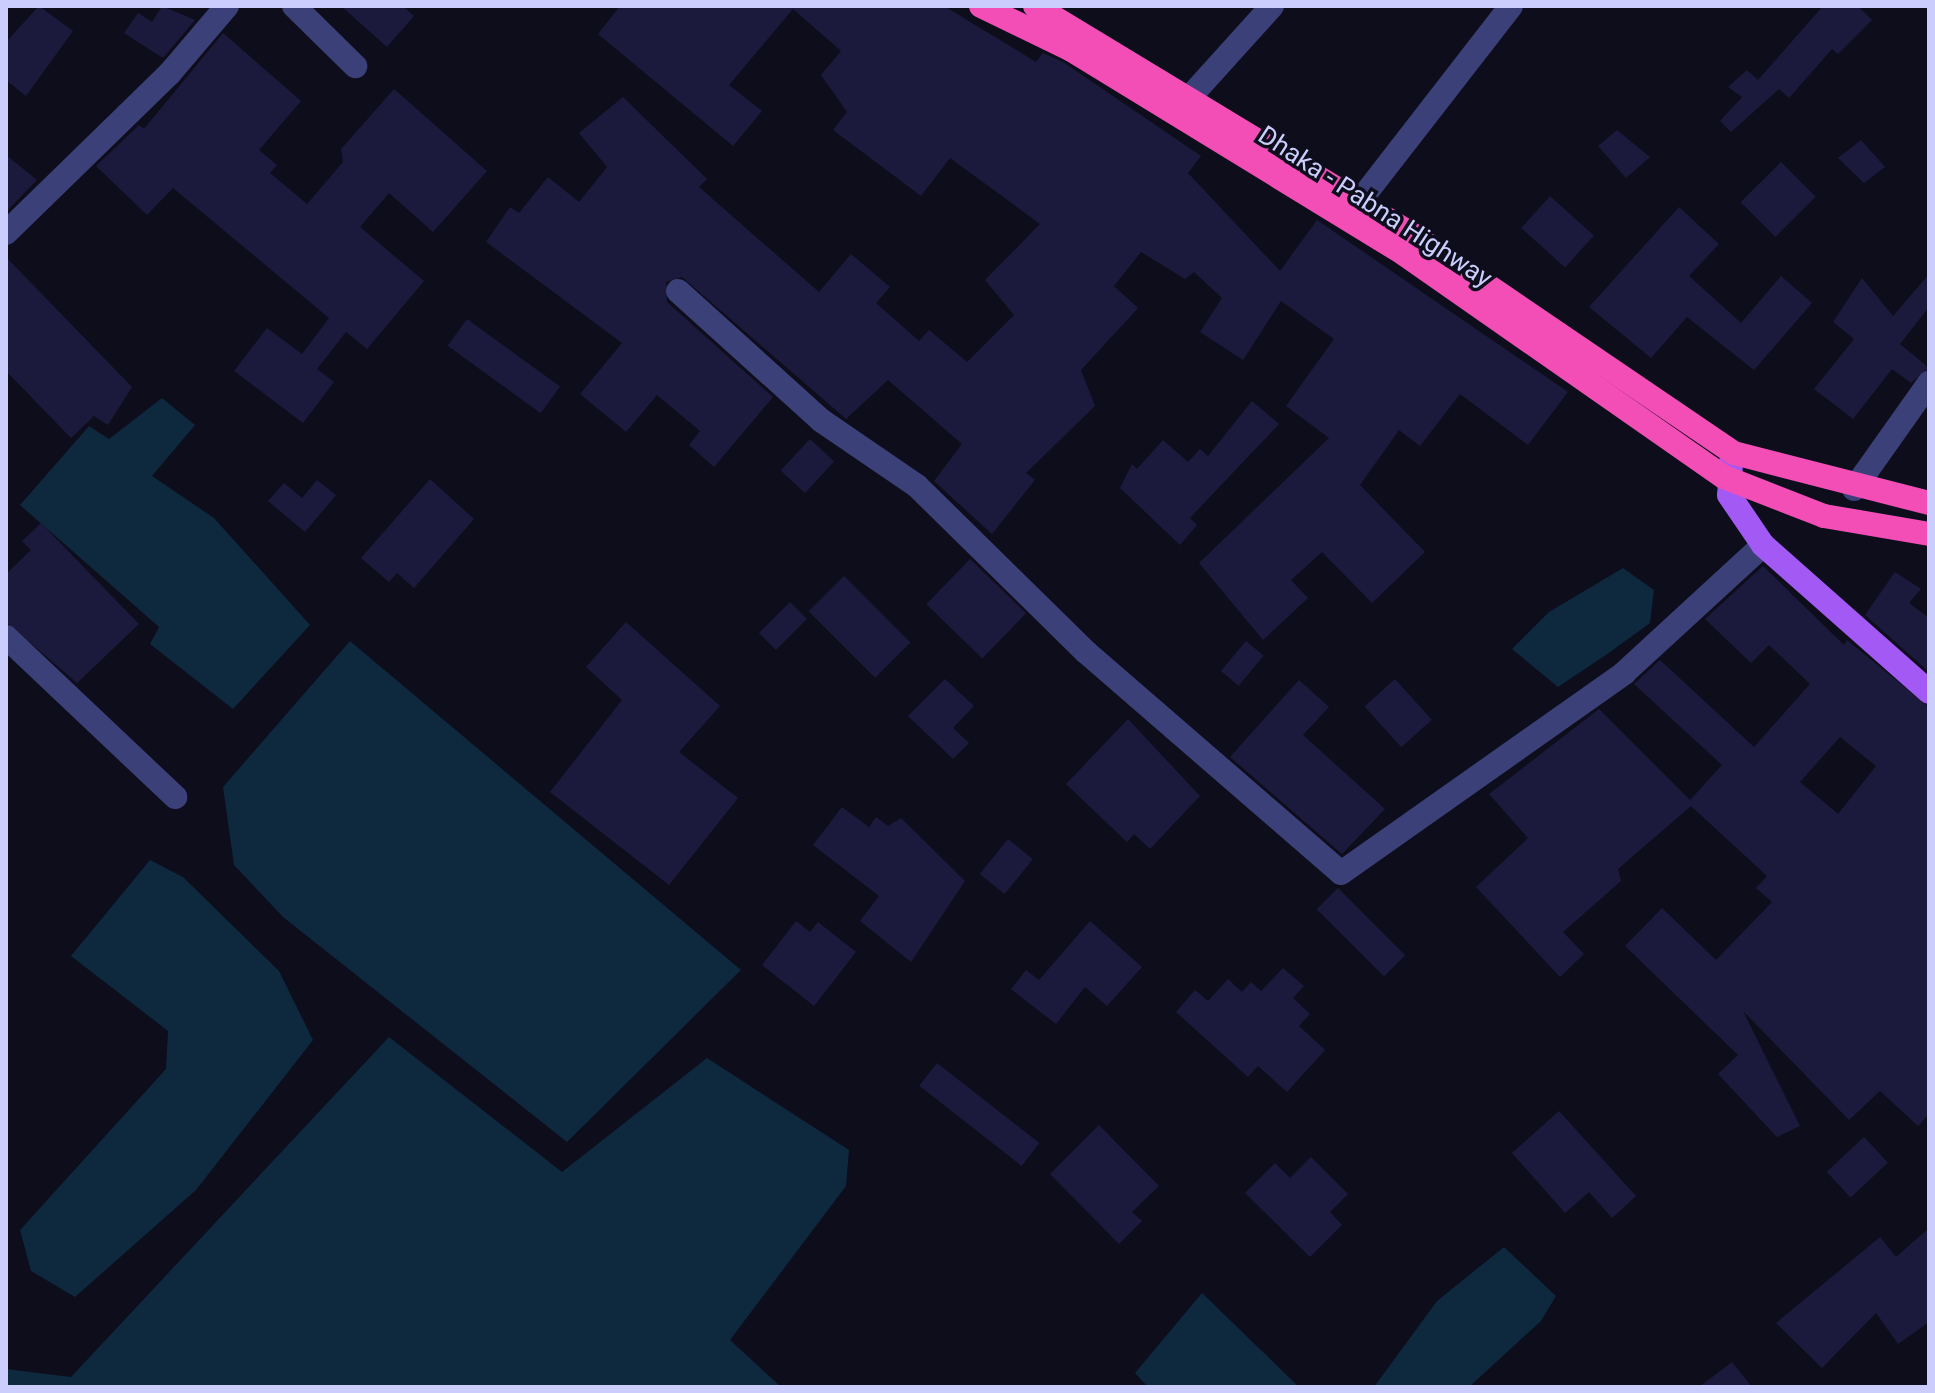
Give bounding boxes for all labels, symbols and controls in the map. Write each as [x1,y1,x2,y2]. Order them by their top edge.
street label: Dhaka - Pabna Highway [1252,120,1498,294]

